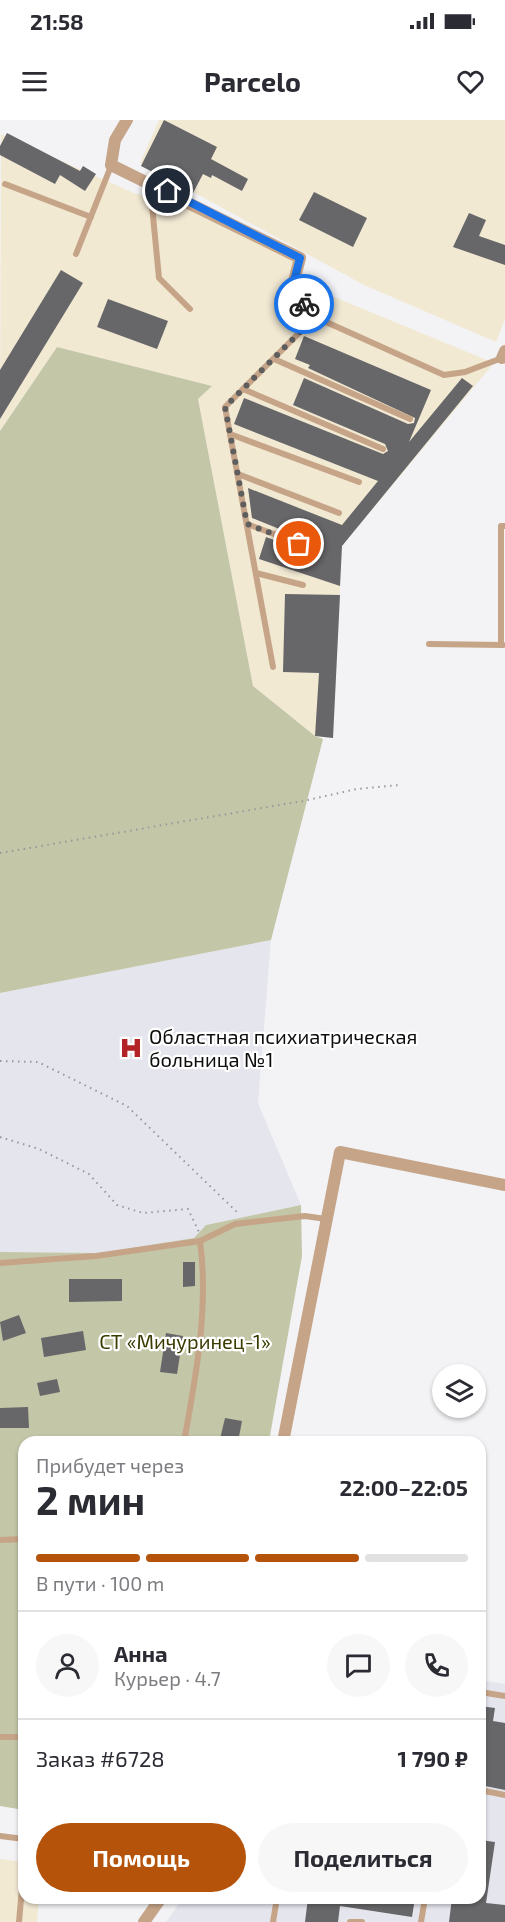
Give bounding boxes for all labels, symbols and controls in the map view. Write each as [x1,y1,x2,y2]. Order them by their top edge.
text: 21:58 [30,8,84,34]
icon: menu [18,65,51,98]
text: Parcelo [204,65,301,97]
icon: heart [454,65,487,98]
pin [142,165,193,216]
icon: home [151,174,184,207]
courier [274,274,334,334]
icon: bike [288,288,321,321]
pin [273,518,324,569]
icon: bag [282,527,315,560]
place label: Областная психиатрическая больница №1 [149,1024,417,1071]
hospital icon: Областная психиатрическая больница №1 [118,1035,144,1061]
park label: СТ «Мичуринец-1» [99,1329,271,1354]
map controls [432,1364,486,1418]
button: layers [432,1364,486,1418]
text: Прибудет через [36,1453,184,1477]
text: 22:00–22:05 [339,1474,468,1500]
text: 2 мин [36,1476,145,1523]
text: В пути · 100 m [36,1571,164,1595]
button: person [36,1634,99,1697]
button: chat [327,1634,390,1697]
button: phone [405,1634,468,1697]
text: Анна [114,1640,168,1666]
text: Курьер · 4.7 [114,1666,221,1690]
text: Заказ #6728 [36,1745,165,1771]
text: 1 790 ₽ [398,1745,468,1771]
button: Помощь [36,1823,246,1892]
button: Поделиться [258,1823,468,1892]

